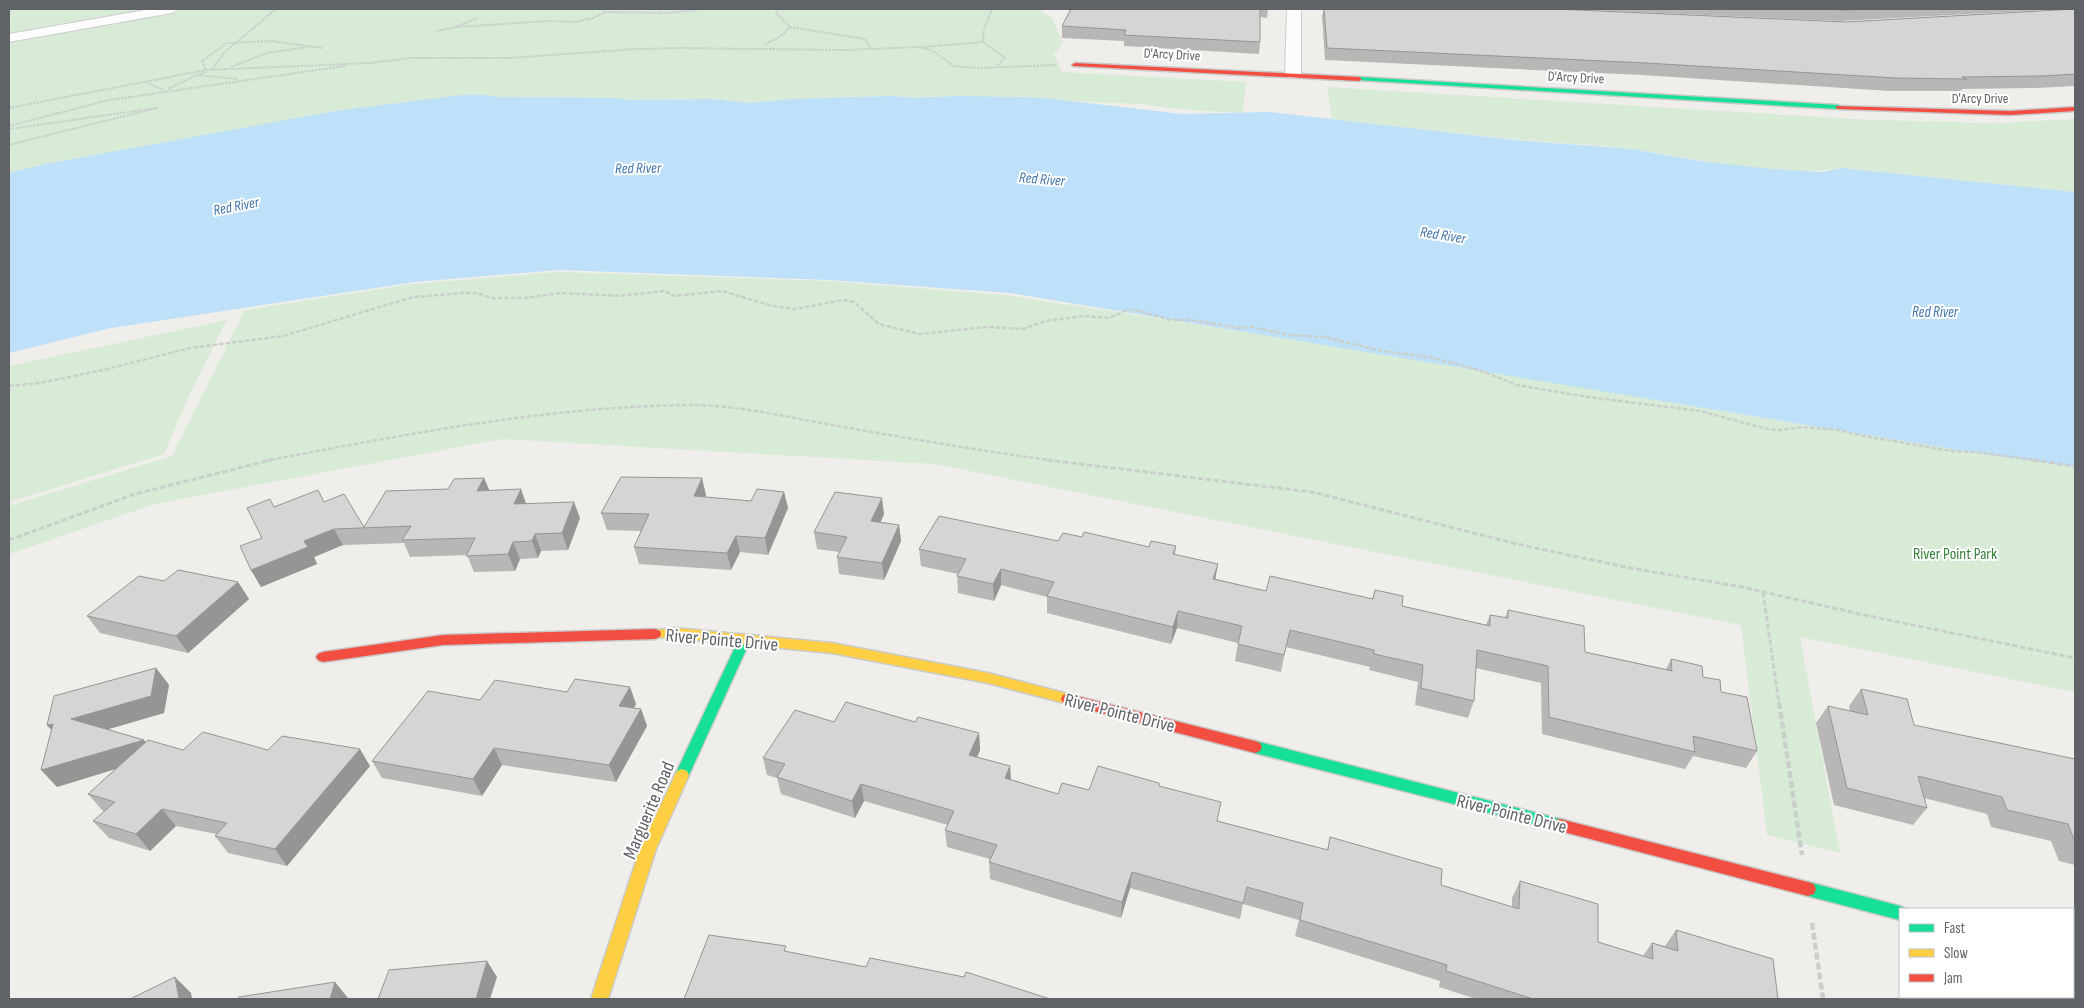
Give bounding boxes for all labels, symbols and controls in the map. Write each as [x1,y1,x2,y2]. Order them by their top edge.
street label: D'Arcy Drive [1143,45,1201,64]
street label: D'Arcy Drive [1547,68,1605,87]
street label: D'Arcy Drive [1952,90,2008,107]
water label: Red River [615,159,662,178]
water label: Red River [1018,168,1066,191]
water label: Red River [212,193,261,220]
water label: Red River [1419,223,1468,249]
water label: Red River [1912,303,1959,322]
park label: River Point Park [1913,545,1997,564]
street label: River Pointe Drive [665,624,779,657]
street label: River Pointe Drive [1062,689,1177,738]
street label: Marguerite Road [619,758,680,863]
street label: River Pointe Drive [1454,790,1569,839]
legend [1899,908,2074,998]
text: Fast [1944,919,1966,938]
text: Slow [1944,944,1968,963]
text: Jam [1943,969,1962,988]

